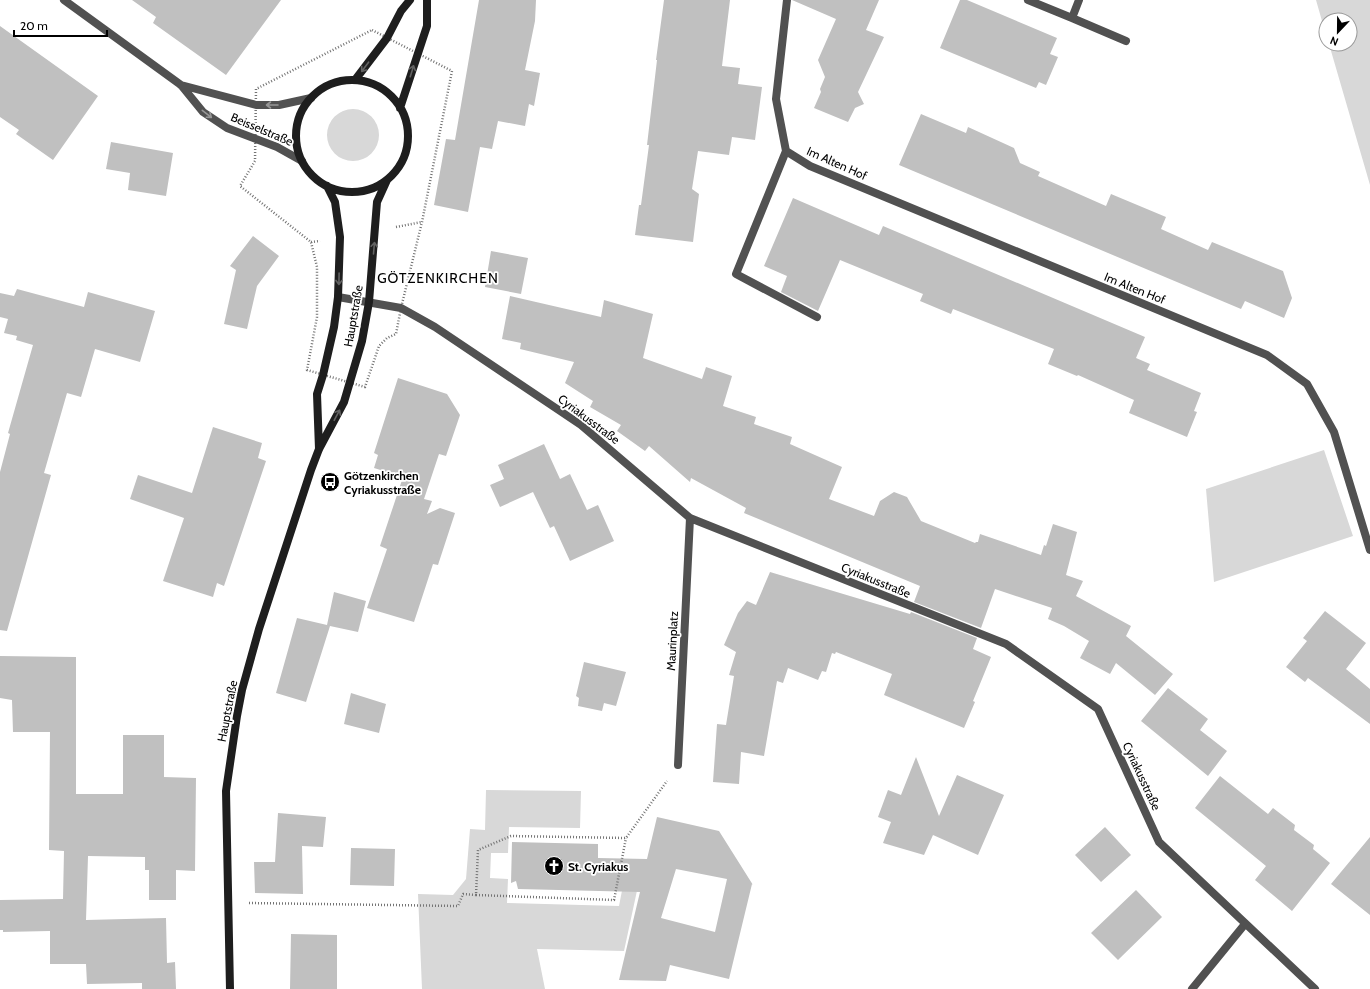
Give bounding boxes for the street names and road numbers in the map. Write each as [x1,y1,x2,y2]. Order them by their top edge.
street label: Beisselstraße [229,109,295,149]
street label: Im Alten Hof [804,143,870,183]
street label: Im Alten Hof [1102,269,1168,307]
street label: Hauptstraße [340,284,366,348]
street label: Cyriakusstraße [555,391,623,447]
street label: Cyriakusstraße [839,559,913,601]
street label: Maurinplatz [663,610,681,671]
street label: Hauptstraße [214,679,240,743]
street label: Cyriakusstraße [1120,739,1164,813]

